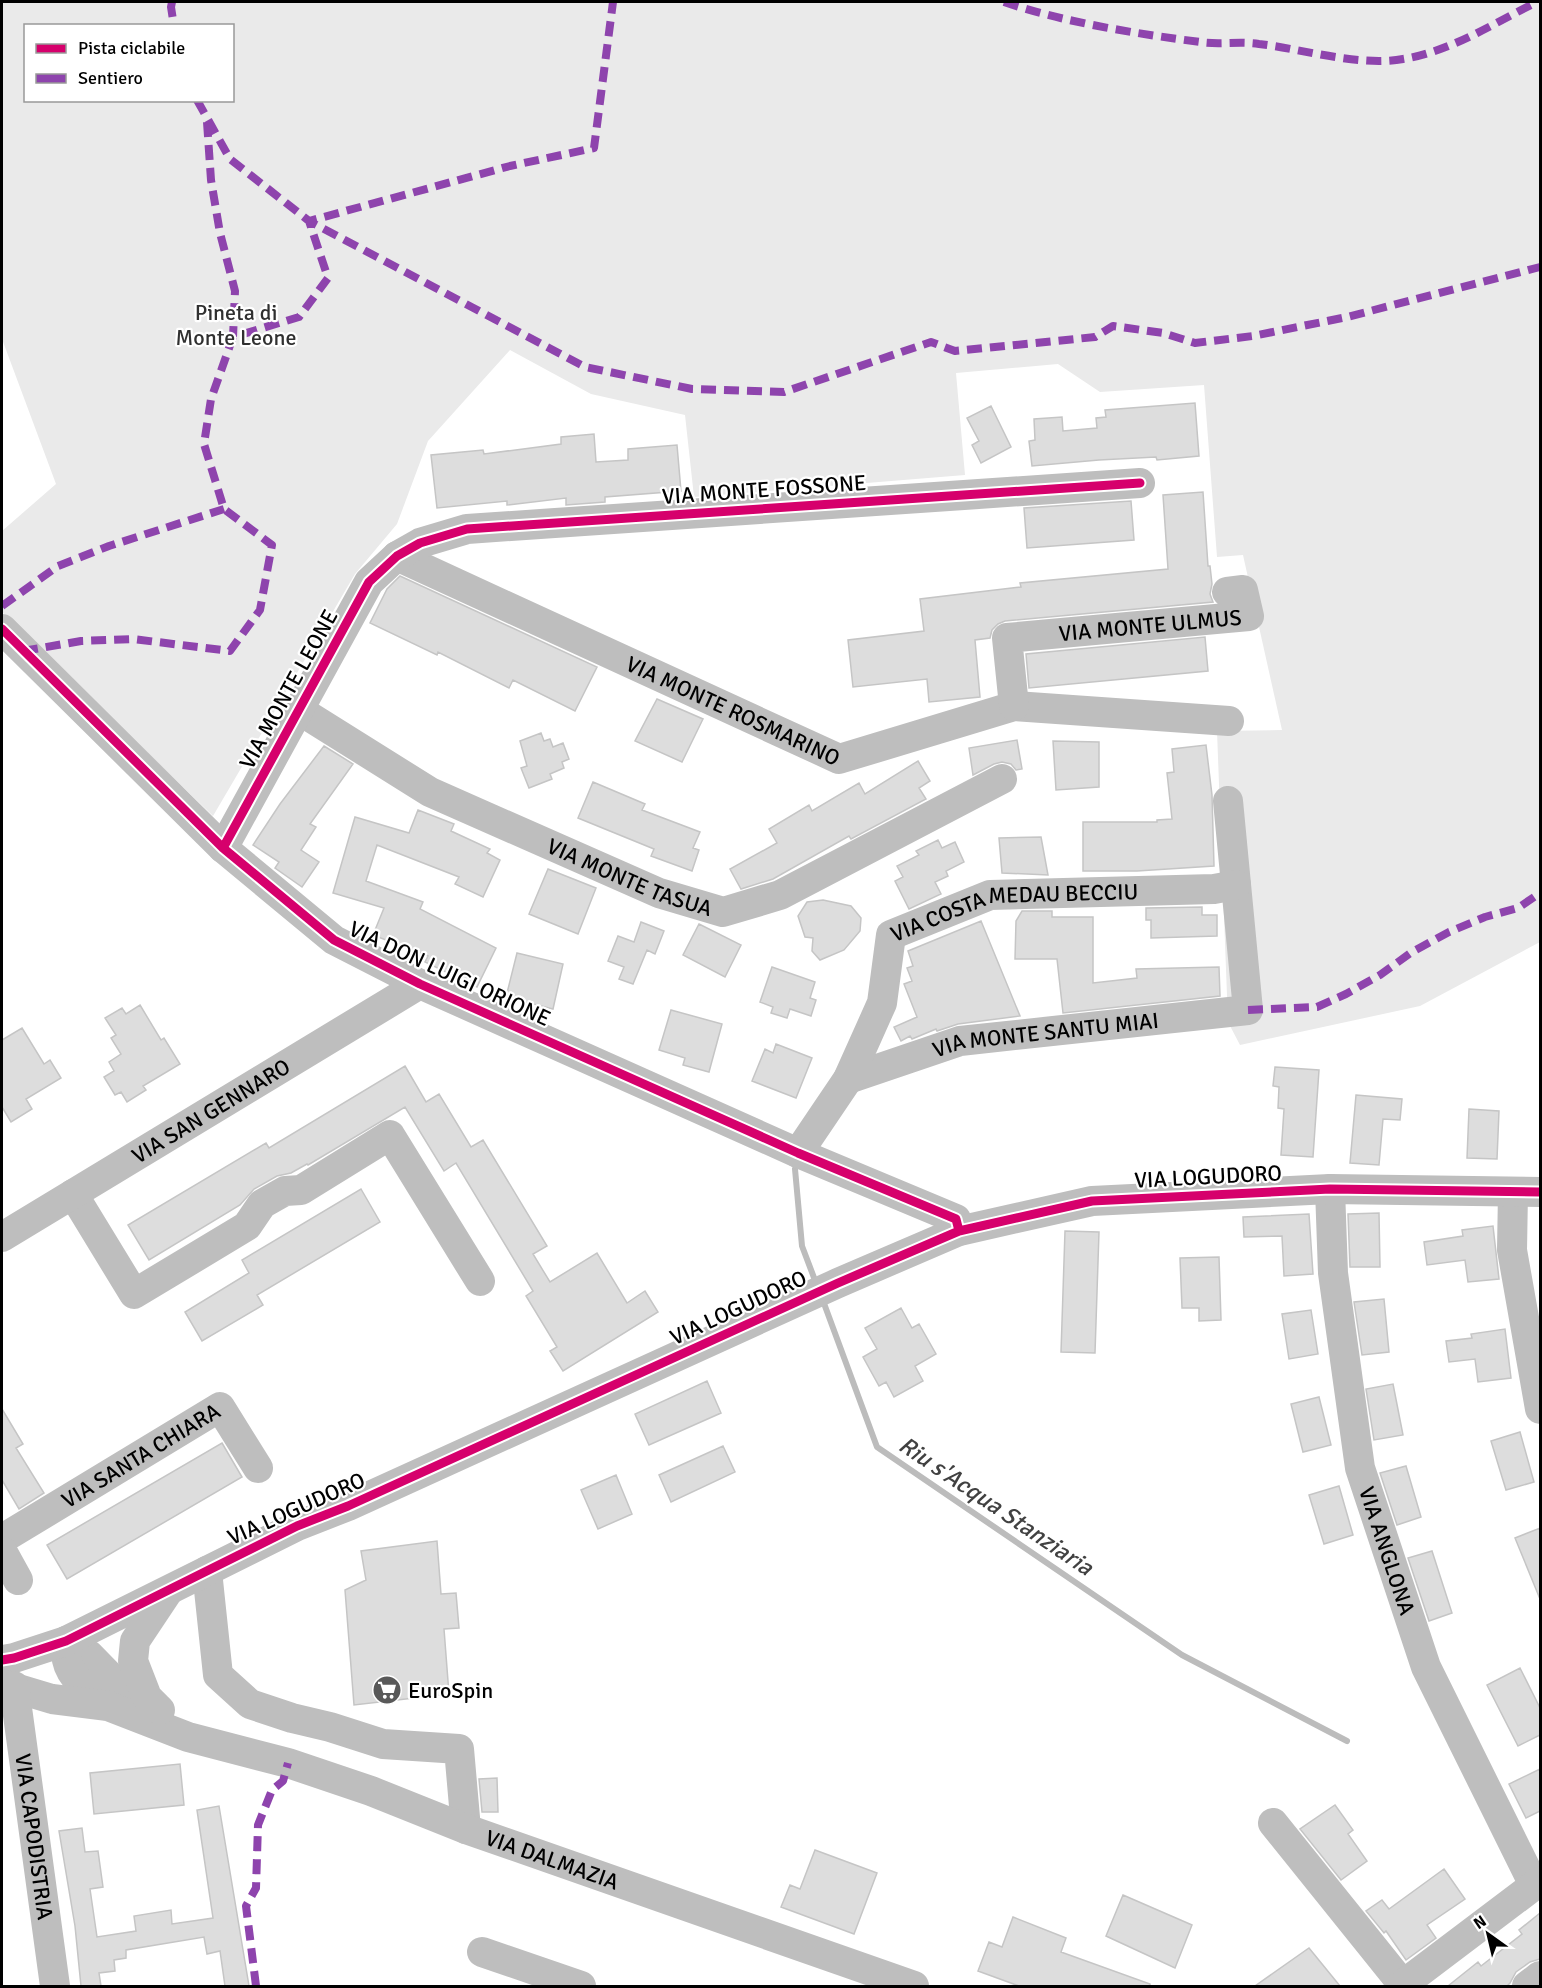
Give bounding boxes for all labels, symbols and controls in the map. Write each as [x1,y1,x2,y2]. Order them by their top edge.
legend [24,24,234,102]
text: Pista ciclabile [78,37,185,59]
text: Sentiero [78,67,143,89]
park label: Pineta di Monte Leone [176,299,296,351]
street label: VIA MONTE FOSSONE [661,469,867,510]
street label: VIA MONTE ULMUS [1058,604,1243,647]
street label: VIA MONTE LEONE [233,605,343,774]
street label: VIA MONTE ROSMARINO [622,650,844,772]
street label: VIA MONTE TASUA [543,832,716,922]
street label: VIA COSTA MEDAU BECCIU [887,878,1139,948]
street label: VIA DON LUIGI ORIONE [345,915,555,1032]
street label: VIA MONTE SANTU MIAI [929,1007,1160,1063]
street label: VIA SAN GENNARO [127,1053,295,1169]
street label: VIA LOGUDORO [1134,1159,1282,1194]
street label: VIA LOGUDORO [666,1264,811,1351]
street label: VIA SANTA CHIARA [57,1397,226,1514]
water label: Riu s'Acqua Stanziaria [893,1430,1100,1583]
street label: VIA LOGUDORO [223,1466,369,1551]
street label: VIA ANGLONA [1353,1483,1421,1619]
supermarket icon: EuroSpin [371,1674,403,1706]
place label: EuroSpin [408,1677,493,1704]
street label: VIA CAPODISTRIA [9,1752,59,1922]
street label: VIA DALMAZIA [482,1824,623,1896]
north arrow [1458,1904,1518,1964]
text: N [1470,1911,1490,1934]

